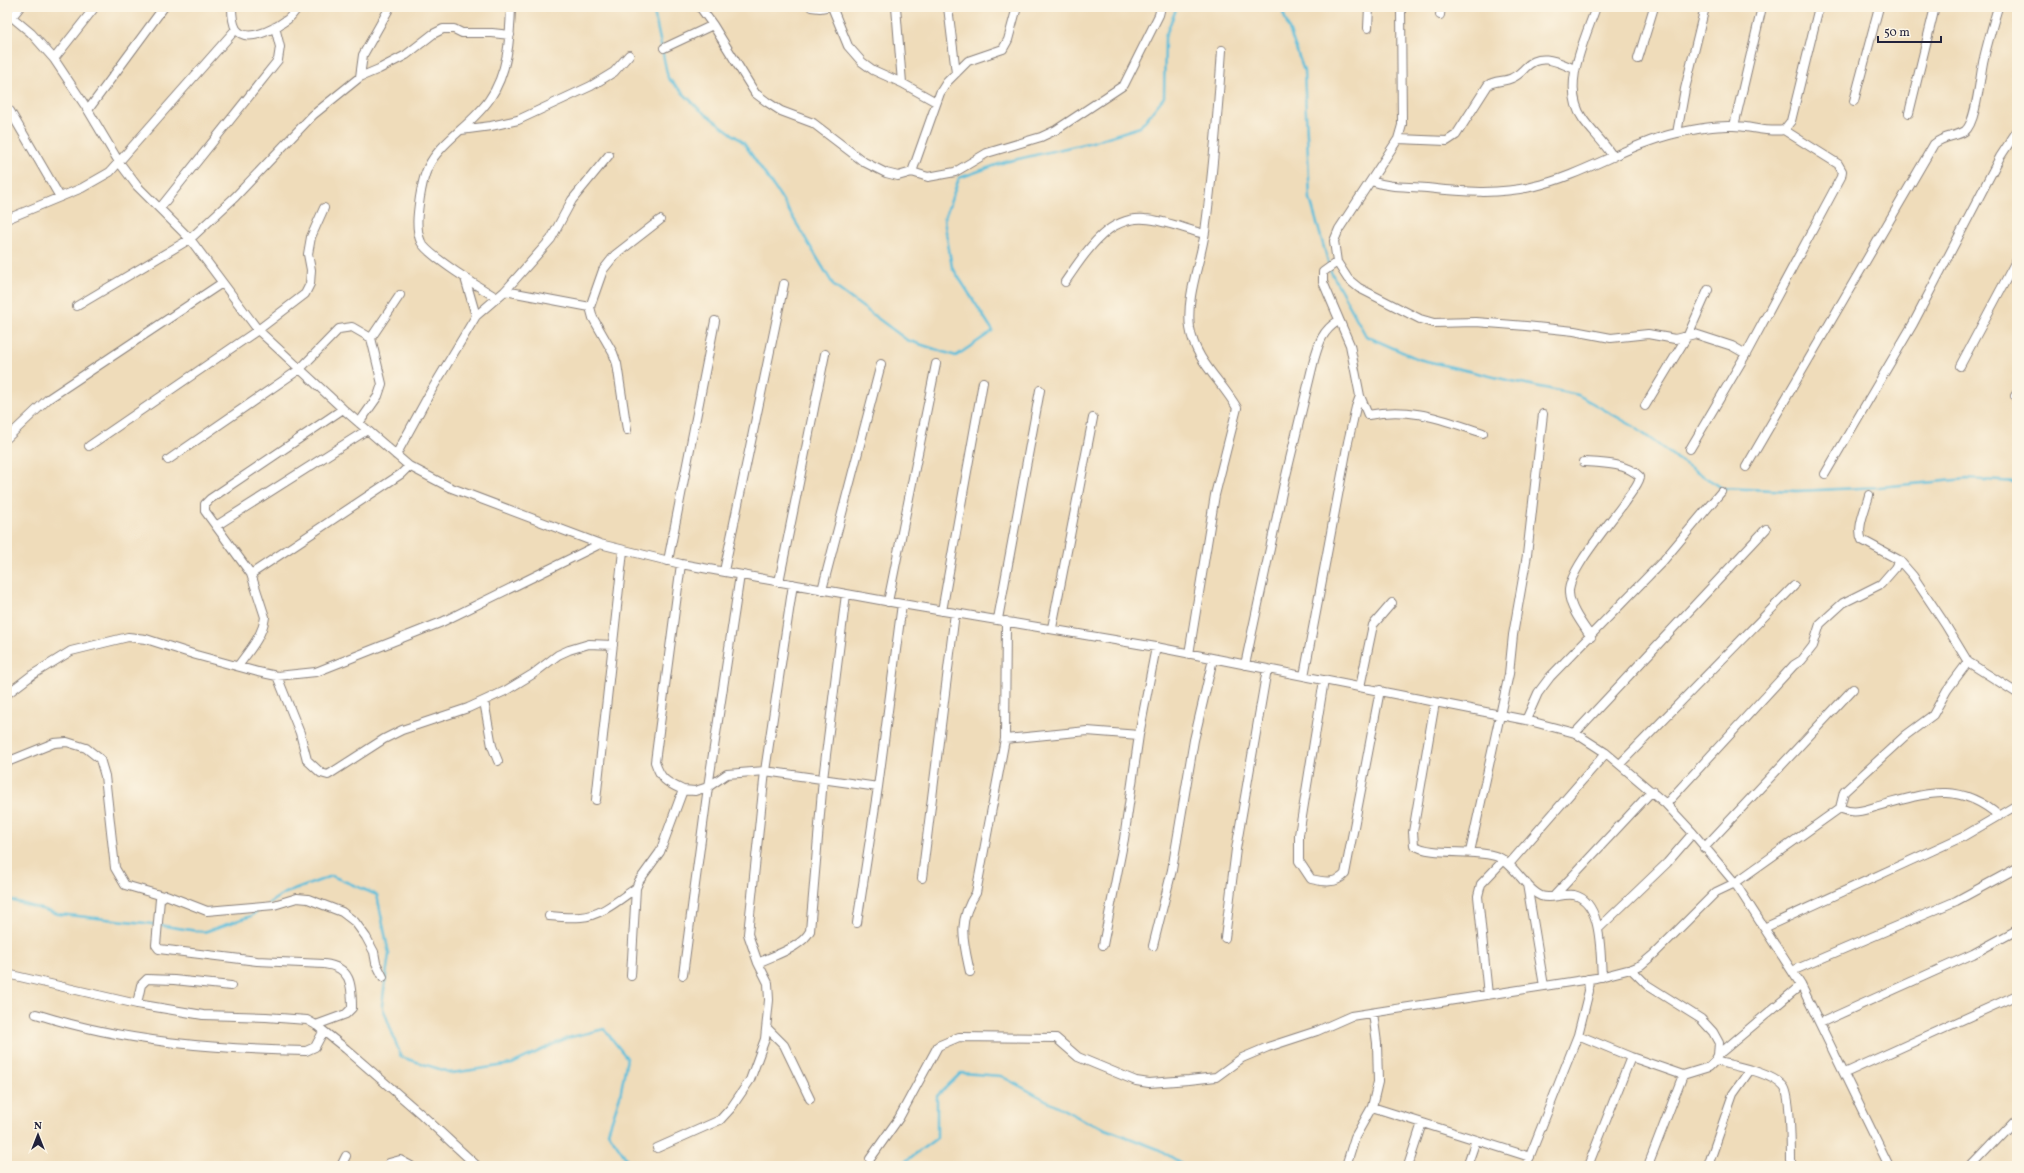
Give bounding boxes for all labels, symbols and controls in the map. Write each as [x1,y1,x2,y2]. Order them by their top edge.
scale bar [1878,18,1941,44]
text: 50 m [1884,25,1910,41]
north arrow [18,1115,58,1155]
text: N [34,1119,42,1134]

